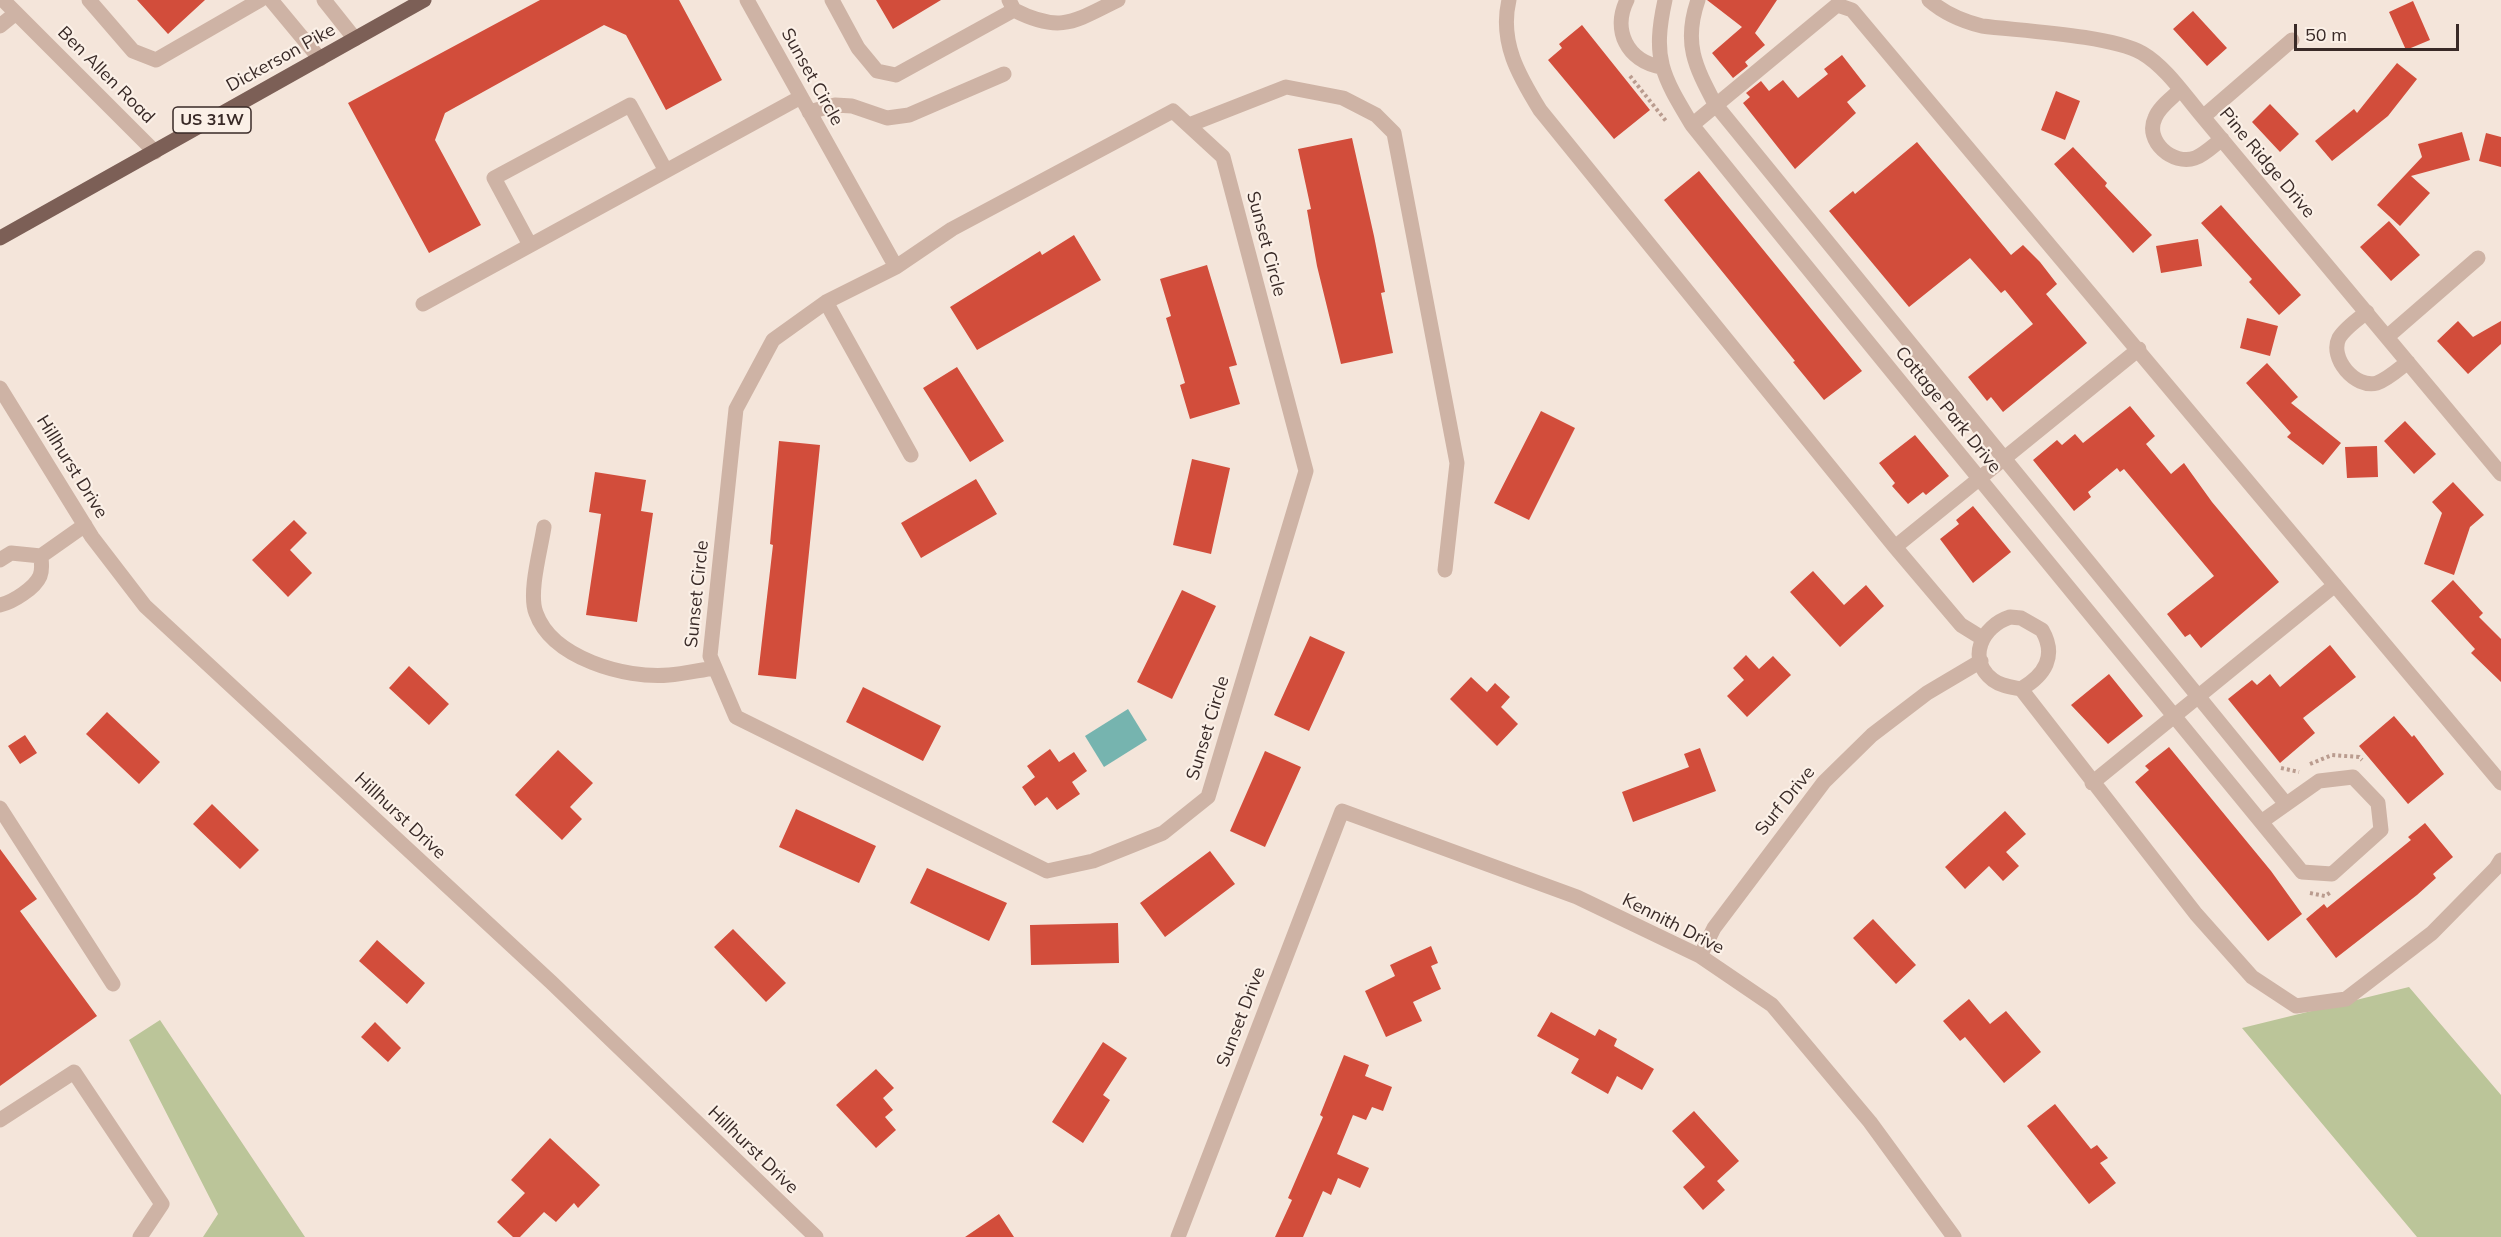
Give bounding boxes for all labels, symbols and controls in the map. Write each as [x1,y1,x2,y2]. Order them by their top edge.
scale bar [2297,12,2462,50]
street label: Dickerson Pike [223,19,339,97]
street label: Ben Allen Road [53,22,159,128]
text: 50 m [2305,23,2347,46]
street label: Sunset Circle [776,25,848,129]
street label: Pine Ridge Drive [2215,103,2319,223]
road number: US 31W [173,107,251,133]
street label: Sunset Circle [1242,189,1290,299]
street label: Cottage Park Drive [1890,342,2006,478]
street label: Hillhurst Drive [32,412,112,522]
street label: Sunset Circle [681,539,713,649]
street label: Sunset Circle [1182,673,1234,783]
street label: Surf Drive [1751,762,1819,840]
street label: Hillhurst Drive [350,768,450,864]
street label: Kennith Drive [1618,889,1728,959]
street label: Sunset Drive [1212,964,1270,1070]
street label: Hillhurst Drive [703,1101,803,1199]

